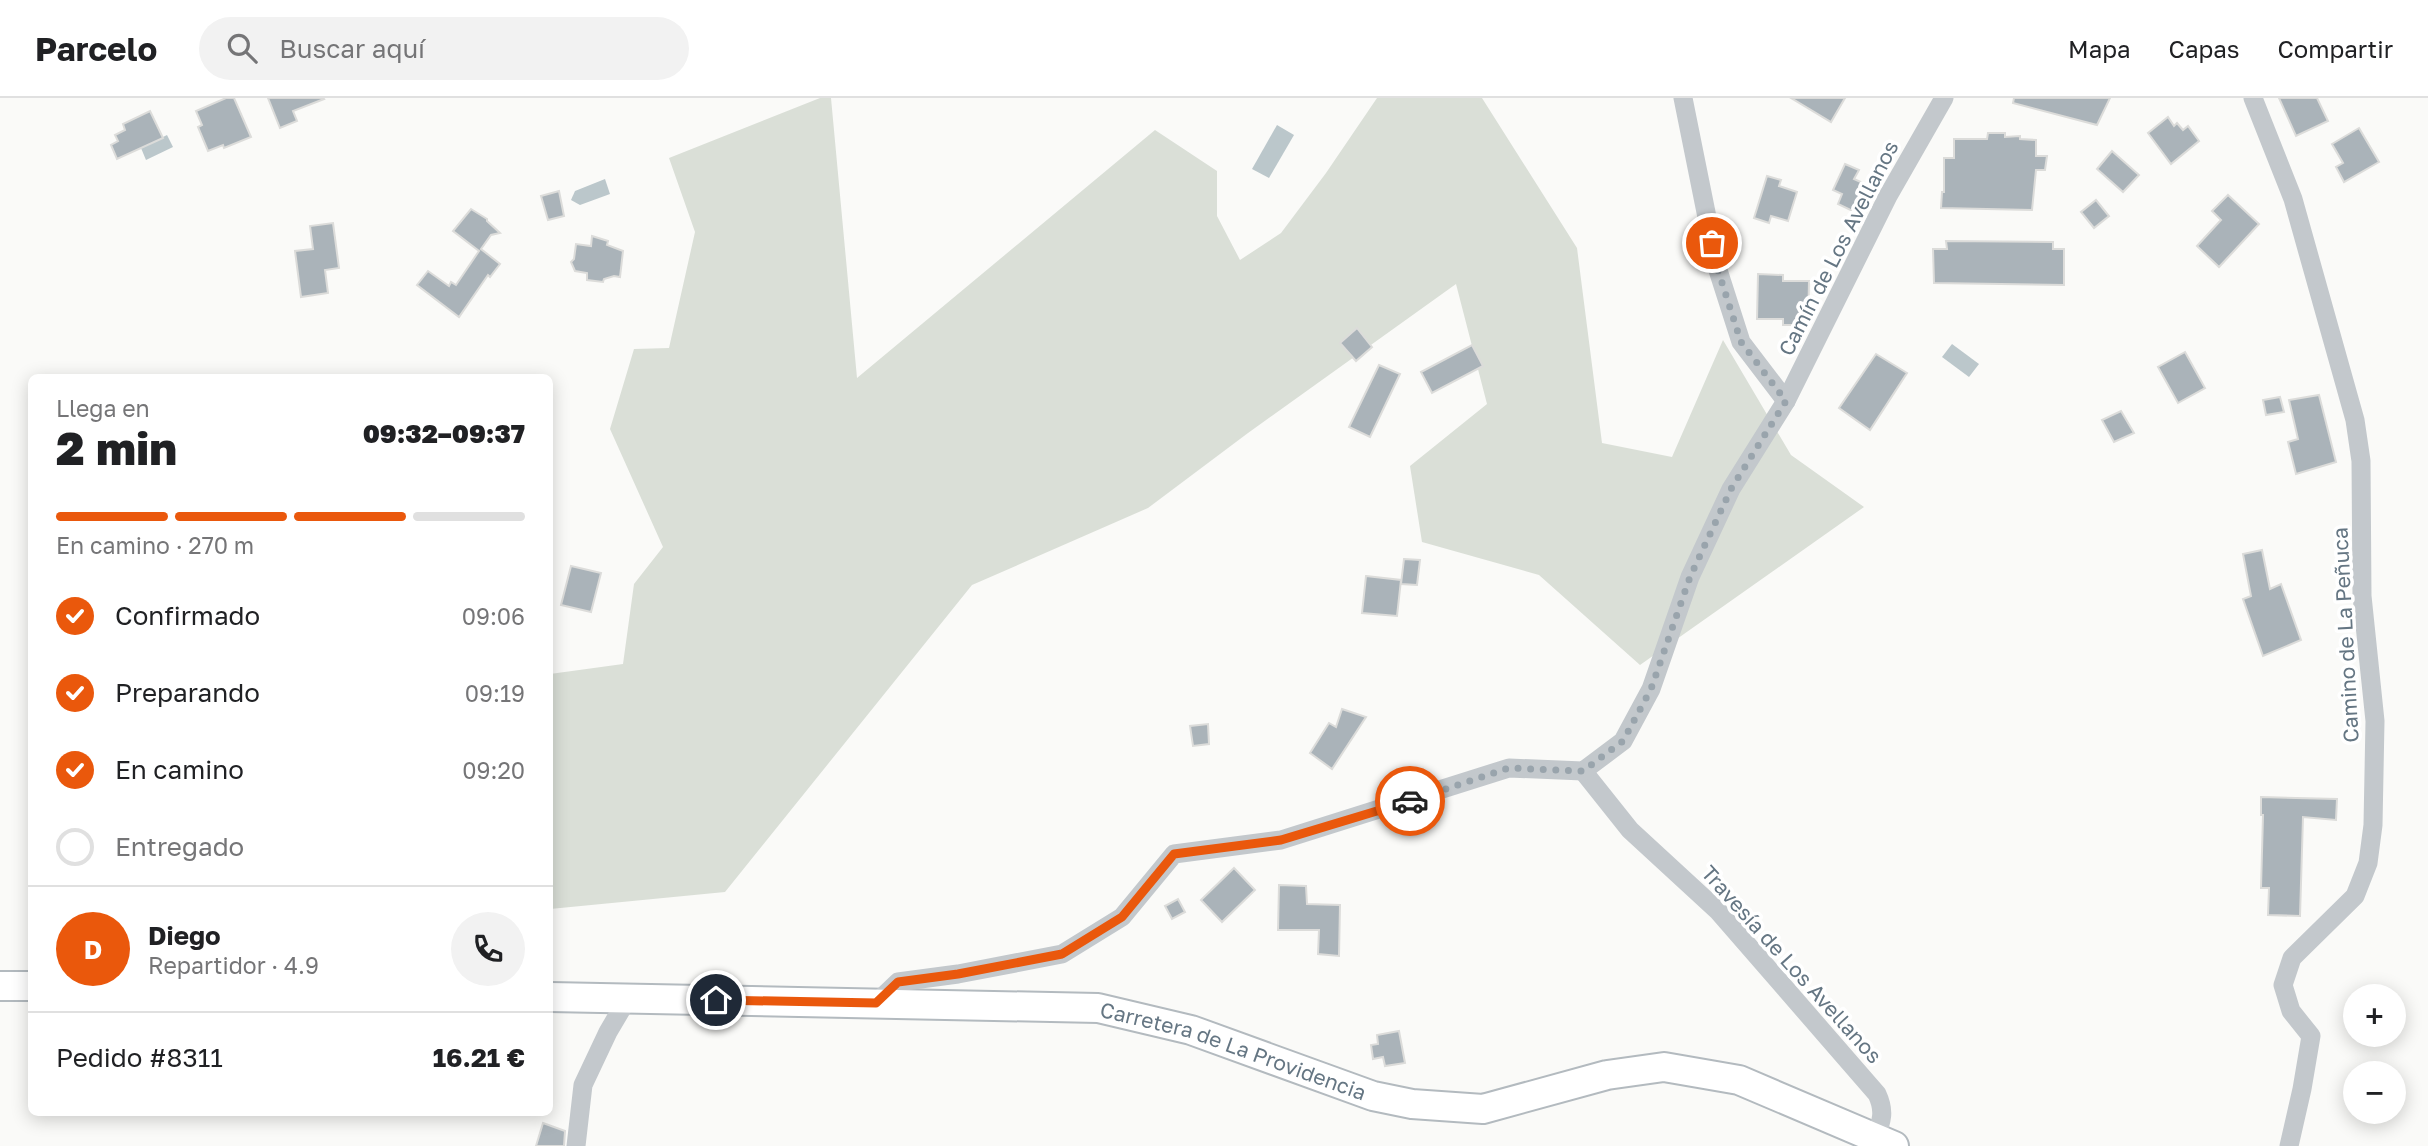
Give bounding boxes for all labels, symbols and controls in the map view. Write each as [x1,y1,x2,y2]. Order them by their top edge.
search box [199,17,689,80]
text: Parcelo [35,29,157,68]
icon: search [223,29,261,67]
text: Buscar aquí [279,33,425,64]
text: Mapa [2068,34,2131,63]
text: Capas [2169,34,2239,63]
text: Compartir [2277,34,2393,63]
street label: Camín de Los Avellanos [1772,136,1904,360]
pin [1682,213,1742,273]
icon: bag [1693,224,1731,262]
text: Llega en [56,394,150,422]
text: 09:32–09:37 [363,418,525,449]
text: 2 min [56,420,177,475]
street label: Camino de La Peñuca [2326,527,2364,743]
text: En camino · 270 m [56,531,254,559]
icon: check [56,597,94,635]
text: Confirmado [115,600,260,631]
text: 09:06 [462,602,525,630]
icon: check [56,674,94,712]
text: Preparando [115,677,260,708]
text: 09:19 [465,679,525,707]
icon: check [56,751,94,789]
text: En camino [115,754,244,785]
text: 09:20 [462,756,525,784]
courier [1375,766,1445,836]
icon: car [1391,782,1429,820]
text: Entregado [115,831,244,862]
street label: Travesía de Los Avellanos [1696,860,1888,1068]
button: phone [451,912,525,986]
text: Diego [148,920,221,951]
text: D [84,934,102,965]
text: Repartidor · 4.9 [148,951,319,979]
pin [686,970,746,1030]
icon: home [697,981,735,1019]
map controls [2343,984,2406,1124]
button: + [2343,984,2406,1047]
street label: Carretera de La Providencia [1098,996,1370,1105]
text: Pedido #8311 [56,1042,223,1073]
text: 16.21 € [433,1042,525,1073]
button: − [2343,1061,2406,1124]

